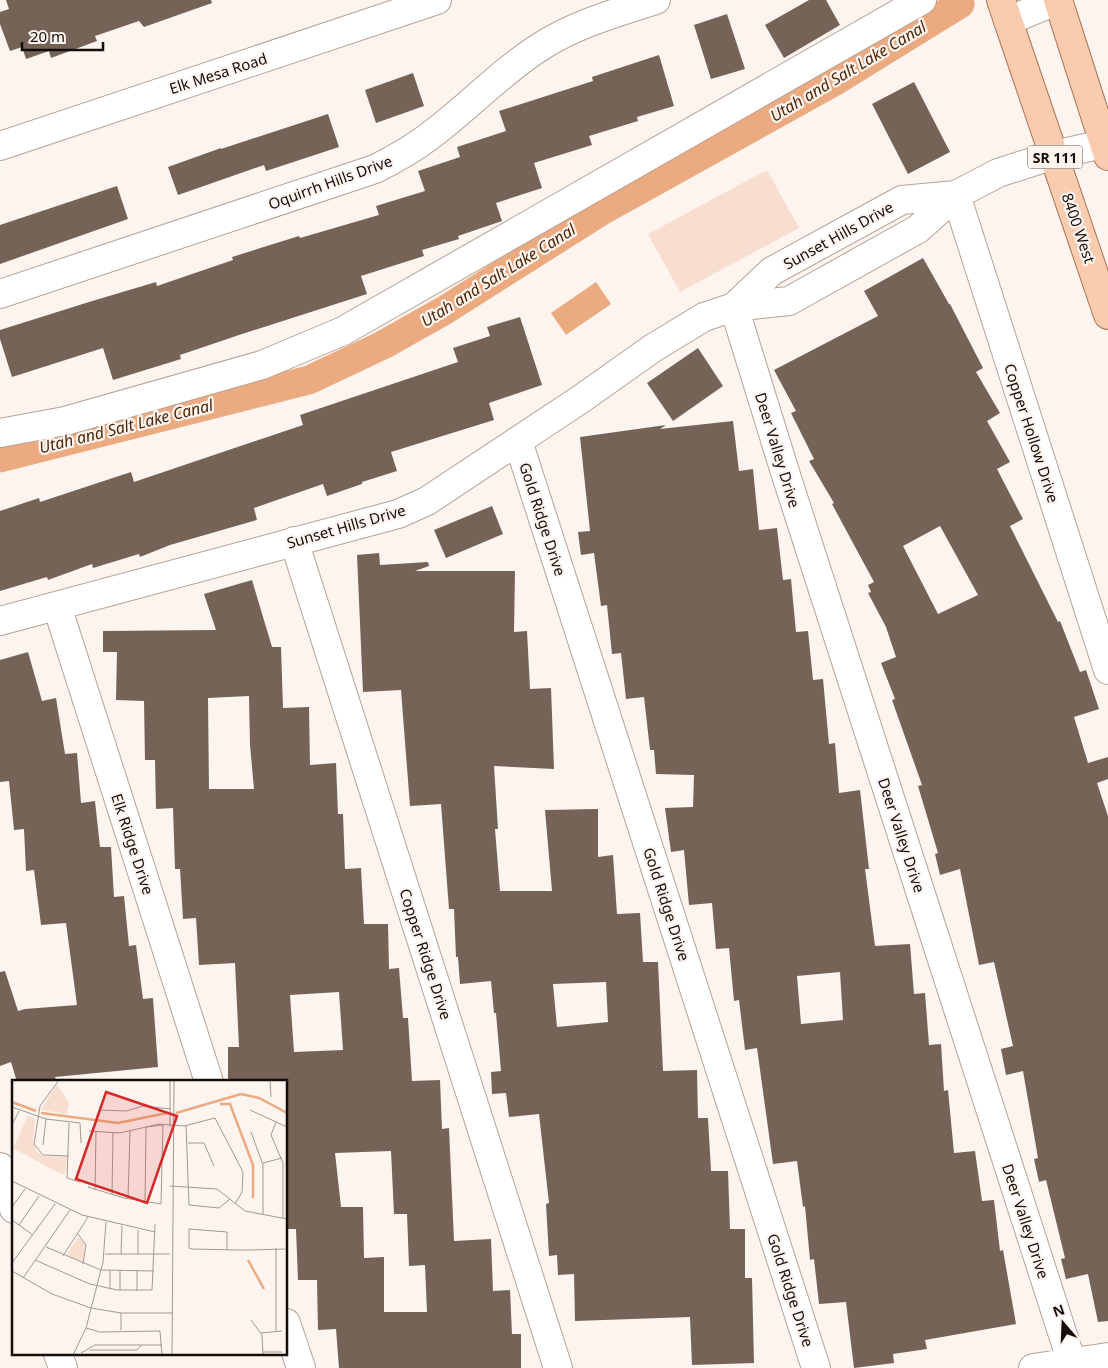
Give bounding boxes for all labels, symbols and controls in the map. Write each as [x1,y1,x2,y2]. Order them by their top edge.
water label: Utah and Salt Lake Canal [766,15,931,126]
scale bar [22,20,104,52]
text: 20 m [30,26,65,46]
street label: Elk Mesa Road [167,48,269,98]
road number: SR 111 [1028,146,1082,168]
street label: Oquirrh Hills Drive [265,150,395,214]
street label: 8400 West [1058,190,1101,266]
street label: Sunset Hills Drive [780,197,896,273]
water label: Utah and Salt Lake Canal [416,218,580,332]
street label: Copper Hollow Drive [1000,361,1064,505]
street label: Deer Valley Drive [751,390,805,510]
water label: Utah and Salt Lake Canal [37,394,216,458]
street label: Gold Ridge Drive [515,460,571,578]
street label: Sunset Hills Drive [284,499,408,553]
street label: Deer Valley Drive [874,775,930,895]
street label: Elk Ridge Drive [107,791,159,897]
street label: Gold Ridge Drive [639,845,695,963]
street label: Copper Ridge Drive [395,886,457,1022]
inset map [12,1080,288,1356]
street label: Deer Valley Drive [998,1161,1054,1281]
street label: Gold Ridge Drive [763,1231,819,1349]
north arrow [1038,1298,1088,1348]
text: N [1050,1299,1067,1321]

